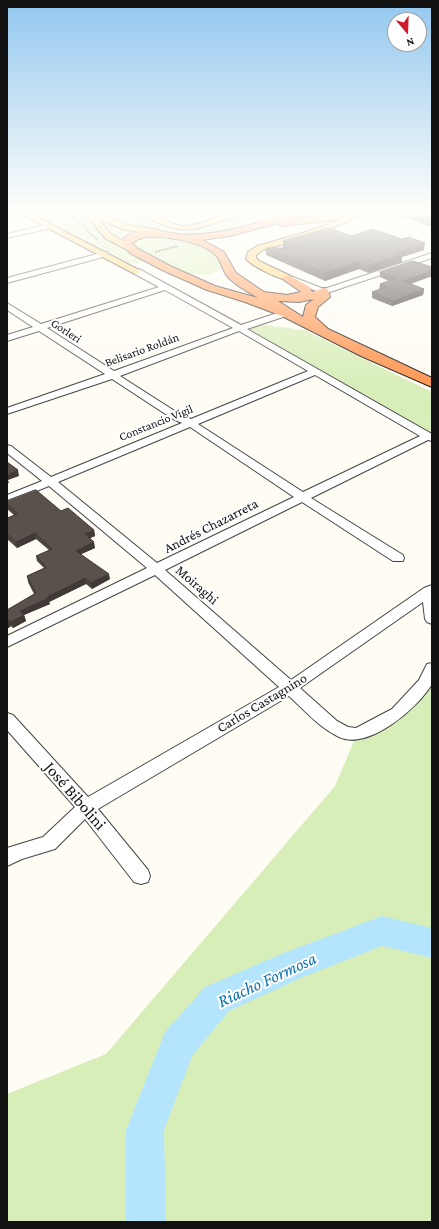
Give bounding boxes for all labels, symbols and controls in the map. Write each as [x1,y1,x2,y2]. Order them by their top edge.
north arrow [387,12,427,52]
text: N [405,36,416,49]
street label: Gorleri [48,316,84,346]
street label: Belisario Roldán [103,330,181,370]
street label: Constancio Vigil [117,402,195,444]
street label: Andrés Chazarreta [161,495,261,557]
street label: Moiraghi [172,562,222,608]
street label: Carlos Castagnino [214,670,310,736]
street label: José Bibolini [40,758,110,834]
water label: Riacho Formosa [214,948,320,1012]

